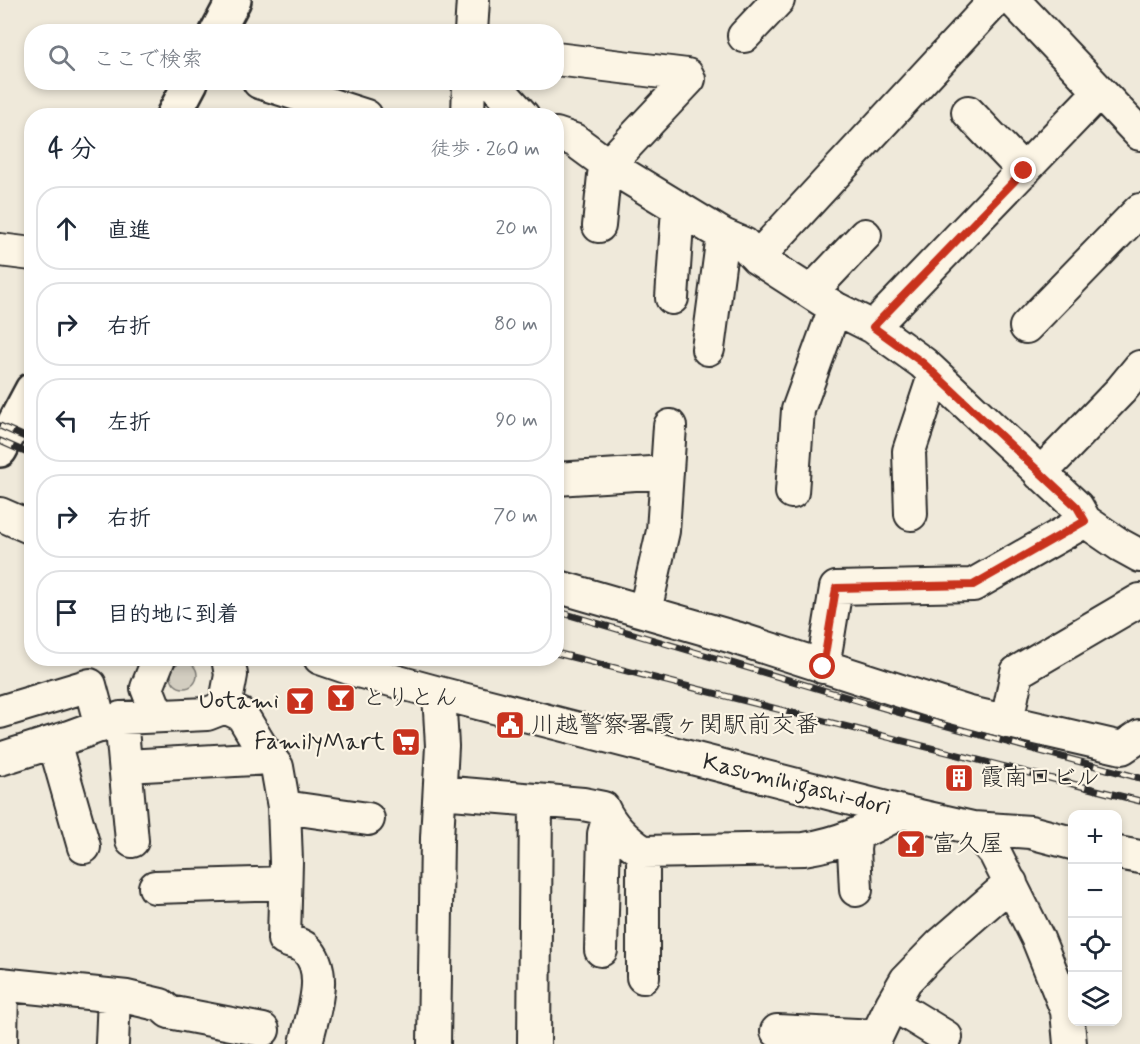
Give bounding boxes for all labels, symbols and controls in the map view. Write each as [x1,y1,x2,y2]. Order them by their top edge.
search box [24,24,564,90]
icon: search [45,41,78,74]
text: ここで検索 [93,46,203,74]
text: 4 分 [48,133,96,167]
text: 徒歩 · 260 m [430,136,540,163]
route end [1010,157,1036,183]
icon: ahead [50,212,83,245]
text: 20 m [495,215,538,242]
text: 直進 [107,217,151,245]
icon: right [50,308,83,341]
text: 80 m [494,311,538,338]
text: 右折 [107,313,151,341]
icon: left [50,404,83,437]
text: 90 m [495,407,538,434]
text: 左折 [107,409,151,437]
icon: right [50,500,83,533]
text: 70 m [493,503,538,530]
text: 右折 [107,505,151,533]
icon: arrive [50,596,83,629]
text: 目的地に到着 [107,601,239,629]
route start [809,653,835,679]
bar icon: とりとん [325,682,357,714]
place label: とりとん [362,683,458,714]
bar icon: Uotami [284,685,316,717]
place label: Uotami [199,686,279,717]
public building icon: 川越警察署霞ヶ関駅前交番 [494,709,526,741]
place label: 川越警察署霞ヶ関駅前交番 [531,710,819,741]
supermarket icon: FamilyMart [390,726,422,758]
place label: FamilyMart [254,727,385,758]
street label: Kasumihigashi-dori [699,747,895,826]
building icon: 霞南口ビル [943,762,975,794]
place label: 霞南口ビル [980,763,1100,794]
map controls [1068,810,1122,1026]
button: + [1068,810,1122,864]
bar icon: 富久屋 [895,828,927,860]
place label: 富久屋 [932,829,1004,860]
button: − [1068,864,1122,918]
button: locate [1068,918,1122,972]
button: layers [1068,972,1122,1026]

